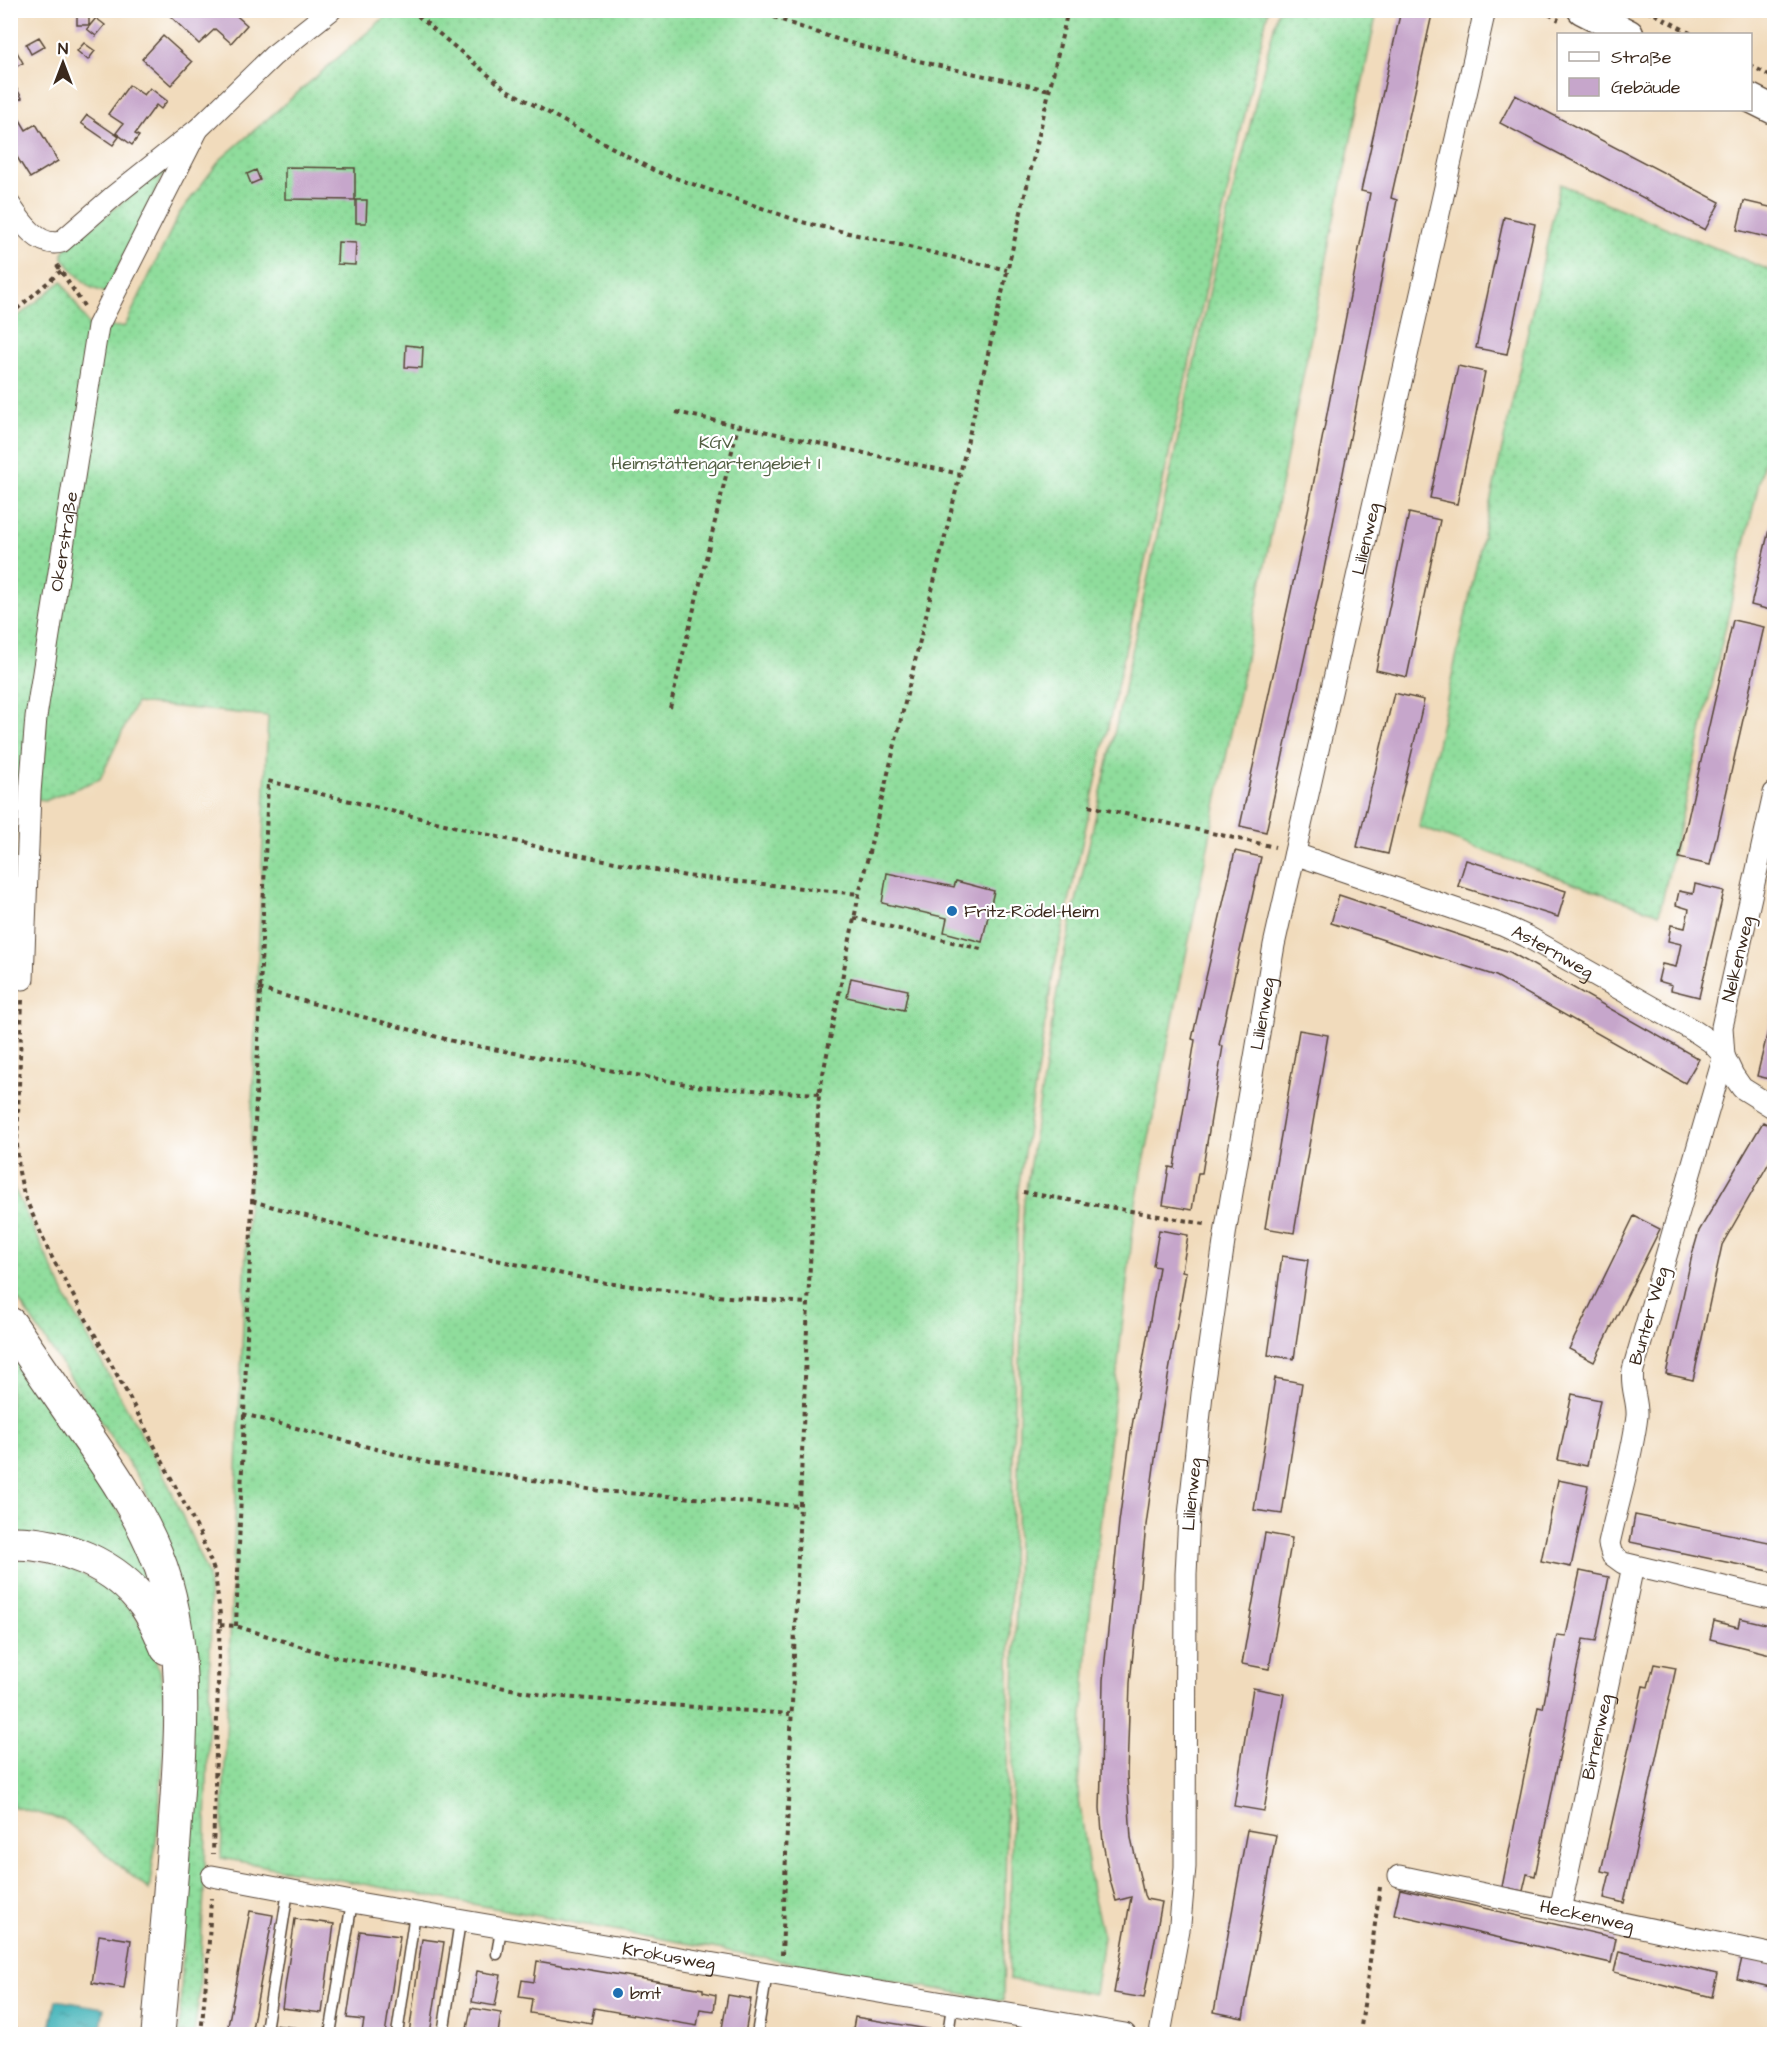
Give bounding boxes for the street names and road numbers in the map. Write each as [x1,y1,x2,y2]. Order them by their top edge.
street label: Okerstraße [44,490,84,593]
street label: Lilienweg [1345,500,1387,577]
street label: Nelkenweg [1716,914,1761,1005]
street label: Asternweg [1508,919,1598,985]
street label: Lilienweg [1244,975,1282,1052]
street label: Bunter Weg [1623,1264,1676,1368]
street label: Lilienweg [1176,1457,1209,1531]
street label: Birnenweg [1576,1692,1619,1782]
street label: Heckenweg [1538,1894,1636,1939]
street label: Krokusweg [621,1936,717,1977]

